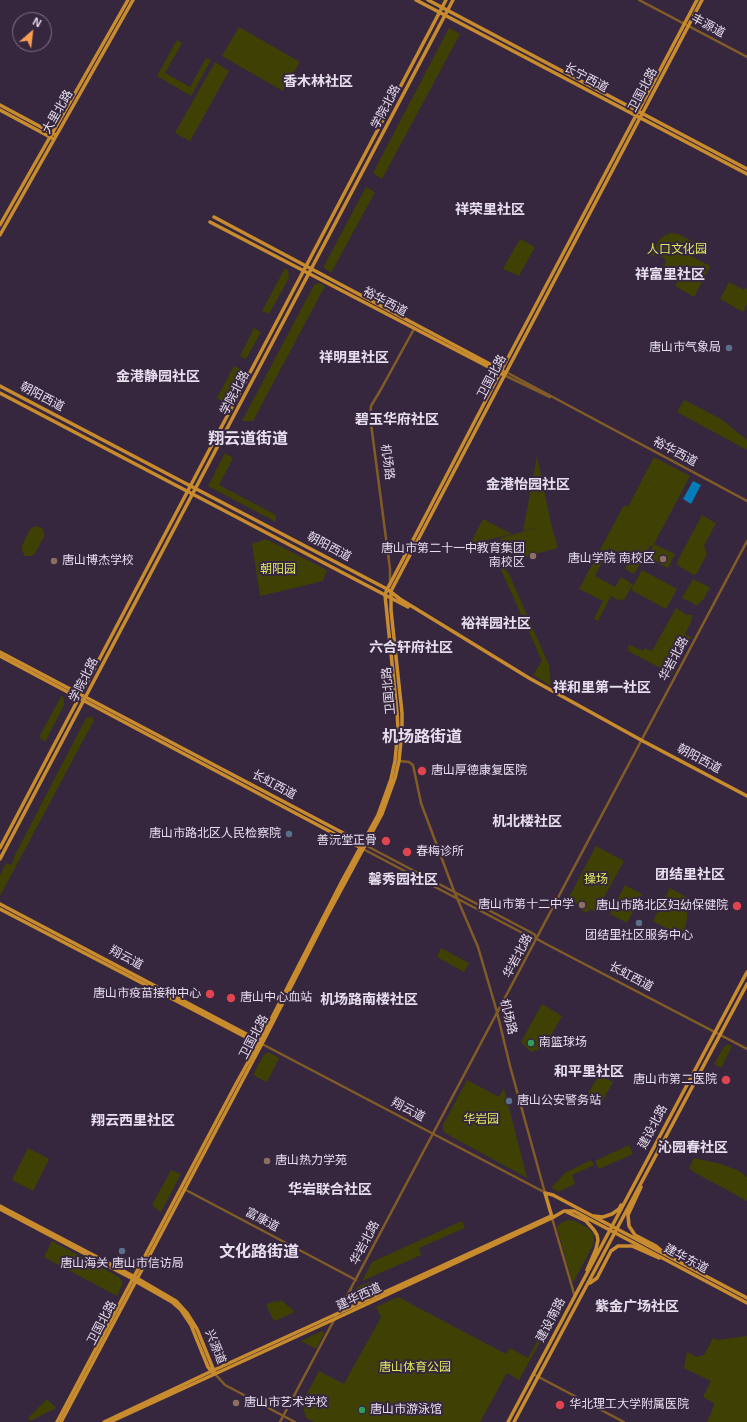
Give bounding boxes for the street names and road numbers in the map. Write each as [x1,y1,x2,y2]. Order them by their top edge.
street label: 丰源道 [689,11,727,41]
street label: 长宁西道 [561,60,611,96]
street label: 卫国北路 [625,65,661,115]
street label: 学院北路 [368,82,404,132]
street label: 大里北路 [40,88,76,136]
street label: 裕华西道 [360,284,410,320]
street label: 卫国北路 [474,352,510,402]
street label: 学院北路 [217,368,253,418]
street label: 朝阳西道 [17,379,67,415]
street label: 裕华西道 [650,434,700,470]
street label: 机场路 [377,443,397,481]
street label: 朝阳西道 [304,529,354,565]
street label: 华岩北路 [656,634,692,684]
street label: 学院北路 [67,655,101,705]
street label: 卫国北路 [380,666,398,716]
street label: 朝阳西道 [674,741,724,777]
street label: 长虹西道 [249,767,299,803]
street label: 华岩北路 [500,931,536,981]
street label: 翔云道 [107,943,145,973]
street label: 长虹西道 [606,959,656,995]
street label: 机场路 [497,998,519,1036]
street label: 卫国北路 [236,1012,272,1062]
street label: 翔云道 [389,1095,427,1125]
street label: 建设北路 [635,1102,671,1152]
street label: 富康道 [243,1205,281,1235]
street label: 华岩北路 [347,1218,383,1268]
street label: 建华东道 [661,1241,711,1277]
street label: 建华西道 [334,1280,384,1314]
street label: 建设南路 [533,1295,569,1345]
street label: 卫国北路 [84,1298,120,1348]
street label: 兴源道 [202,1328,228,1366]

